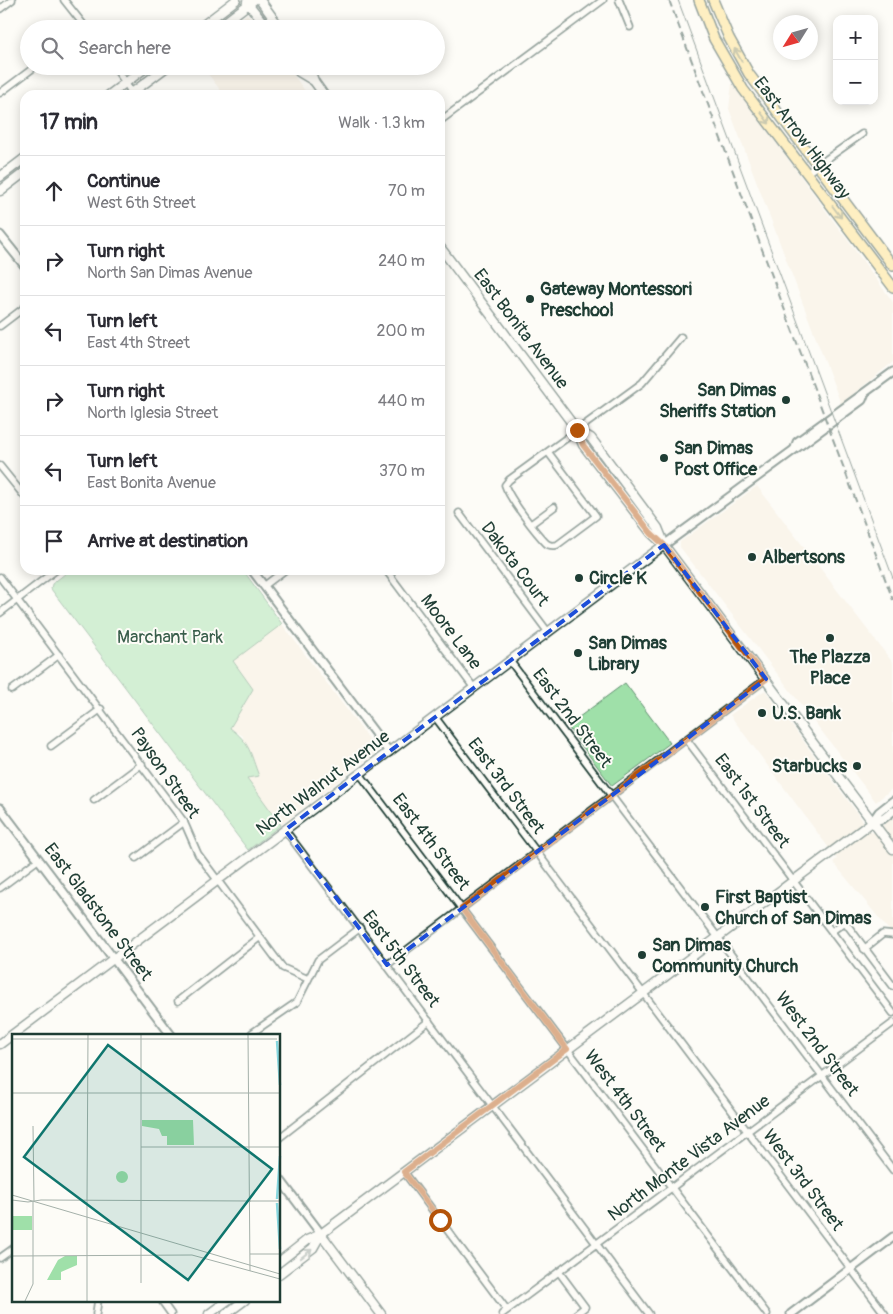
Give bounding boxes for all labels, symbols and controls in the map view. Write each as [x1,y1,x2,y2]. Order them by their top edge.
north arrow [773,15,818,60]
map controls [833,15,878,105]
button: + [833,15,878,60]
search box [20,20,445,75]
icon: search [38,34,66,62]
text: Search here [78,36,171,60]
one-way arrow [733,47,743,62]
button: − [833,60,878,105]
street label: East Arrow Highway [749,72,856,204]
text: 17 min [40,109,98,136]
one-way arrow [760,111,771,124]
text: Walk · 1.3 km [338,113,425,133]
text: Continue [87,169,160,193]
icon: ahead [40,177,68,205]
text: 70 m [388,181,425,201]
text: West 6th Street [87,193,196,213]
one-way arrow [831,205,842,218]
text: Turn right [87,239,165,263]
icon: right [40,247,68,275]
text: 240 m [378,251,425,271]
text: North San Dimas Avenue [87,263,252,283]
street label: East Bonita Avenue [468,264,574,394]
place label: Gateway Montessori Preschool [540,278,692,322]
marker: Gateway Montessori Preschool [524,293,536,305]
text: Turn left [87,309,157,333]
icon: left [40,317,68,345]
text: 200 m [377,321,425,341]
text: East 4th Street [87,333,190,353]
text: Turn right [87,379,165,403]
place label: San Dimas Sheriffs Station [659,379,777,423]
icon: right [40,387,68,415]
text: 440 m [378,391,425,411]
marker: San Dimas Sheriffs Station [780,394,792,406]
text: North Iglesia Street [87,403,218,423]
route end [566,419,589,442]
place label: San Dimas Post Office [674,437,758,481]
text: Turn left [87,449,157,473]
marker: San Dimas Post Office [658,452,670,464]
icon: left [40,457,68,485]
text: 370 m [379,461,425,481]
text: East Bonita Avenue [87,473,216,493]
street label: Dakota Court [476,517,555,611]
icon: arrive [40,527,68,555]
text: Arrive at destination [87,529,248,553]
place label: Albertsons [762,546,846,569]
marker: Albertsons [746,551,758,563]
place label: Circle K [589,567,647,590]
marker: Circle K [573,572,585,584]
street label: Moore Lane [415,590,487,674]
park label: Marchant Park [117,626,223,649]
place label: San Dimas Library [588,632,668,676]
marker: The Plazza Place [824,632,836,644]
place label: The Plazza Place [789,646,871,690]
marker: San Dimas Library [572,647,584,659]
street label: East 2nd Street [527,664,617,773]
place label: U.S. Bank [772,702,842,725]
marker: U.S. Bank [756,707,768,719]
street label: Payson Street [125,723,205,824]
street label: North Walnut Avenue [252,725,395,841]
street label: East 3rd Street [462,733,550,839]
street label: East 1st Street [709,749,795,853]
place label: Starbucks [772,755,848,778]
marker: Starbucks [851,760,863,772]
street label: East 4th Street [387,789,475,896]
street label: East Gladstone Street [39,838,158,986]
place label: First Baptist Church of San Dimas [715,886,872,930]
marker: First Baptist Church of San Dimas [699,901,711,913]
street label: East 5th Street [357,906,445,1012]
place label: San Dimas Community Church [652,934,799,978]
marker: San Dimas Community Church [636,949,648,961]
street label: West 2nd Street [770,987,864,1102]
inset map [12,1034,280,1302]
street label: West 4th Street [579,1045,671,1157]
street label: North Monte Vista Avenue [603,1089,775,1227]
street label: West 3rd Street [757,1125,849,1236]
route start [429,1209,452,1232]
one-way arrow [299,1248,312,1259]

